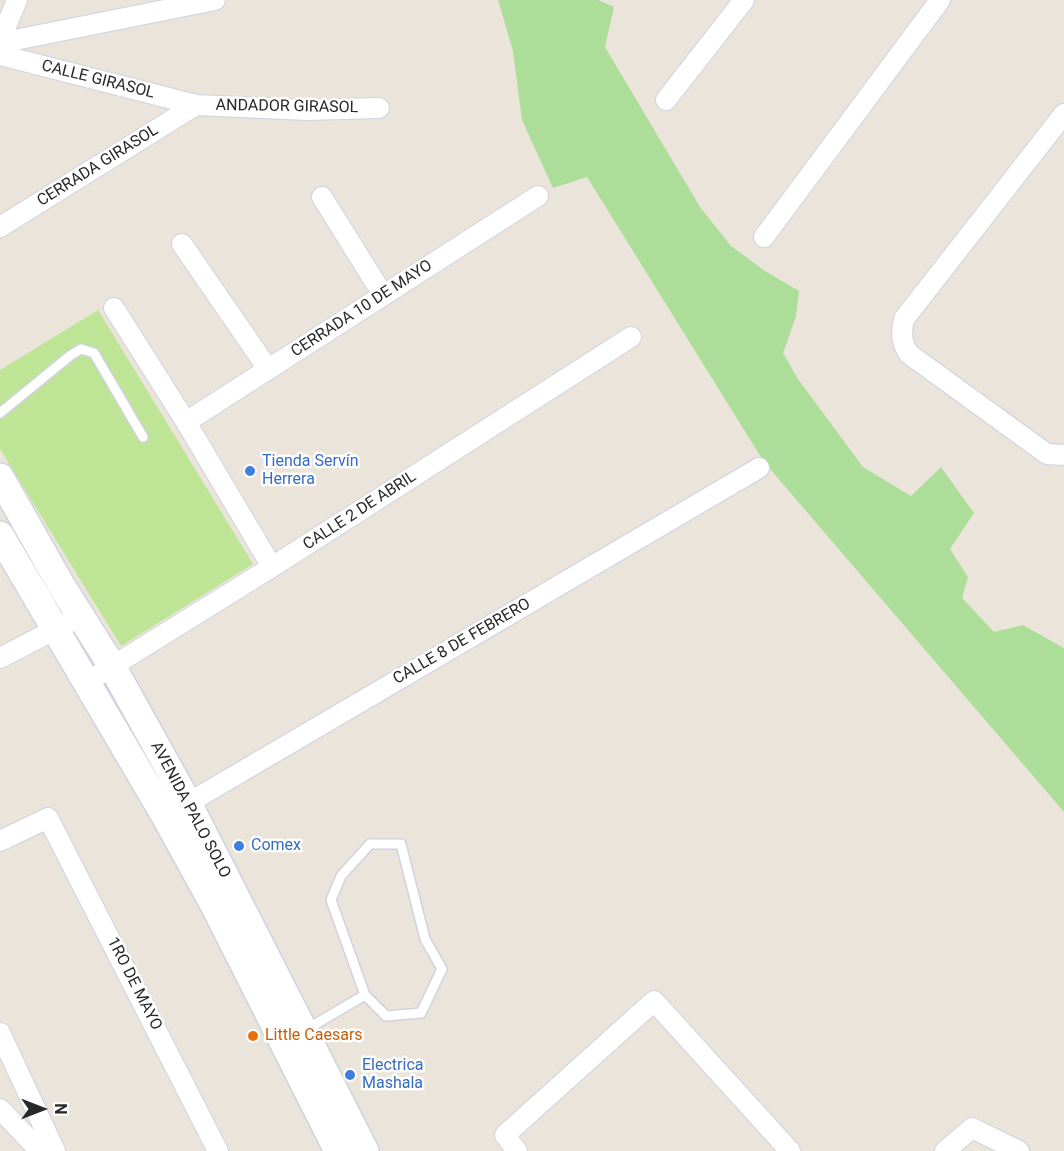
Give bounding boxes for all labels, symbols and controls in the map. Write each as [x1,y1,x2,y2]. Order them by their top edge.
street label: CALLE GIRASOL [39,57,157,103]
street label: ANDADOR GIRASOL [216,96,358,118]
street label: CERRADA GIRASOL [34,121,162,211]
street label: CERRADA 10 DE MAYO [288,256,436,362]
place label: Tienda Servín Herrera [262,452,359,490]
marker: Tienda Servín Herrera [243,464,257,478]
street label: CALLE 2 DE ABRIL [300,467,420,555]
street label: CALLE 8 DE FEBRERO [390,595,534,689]
street label: AVENIDA PALO SOLO [146,739,234,881]
place label: Comex [251,836,301,856]
marker: Comex [232,839,246,853]
street label: 1RO DE MAYO [102,934,166,1034]
place label: Little Caesars [265,1026,363,1046]
marker: Little Caesars [246,1029,260,1043]
place label: Electrica Mashala [362,1056,423,1094]
marker: Electrica Mashala [343,1068,357,1082]
north arrow [12,1079,72,1139]
text: N [51,1103,70,1115]

